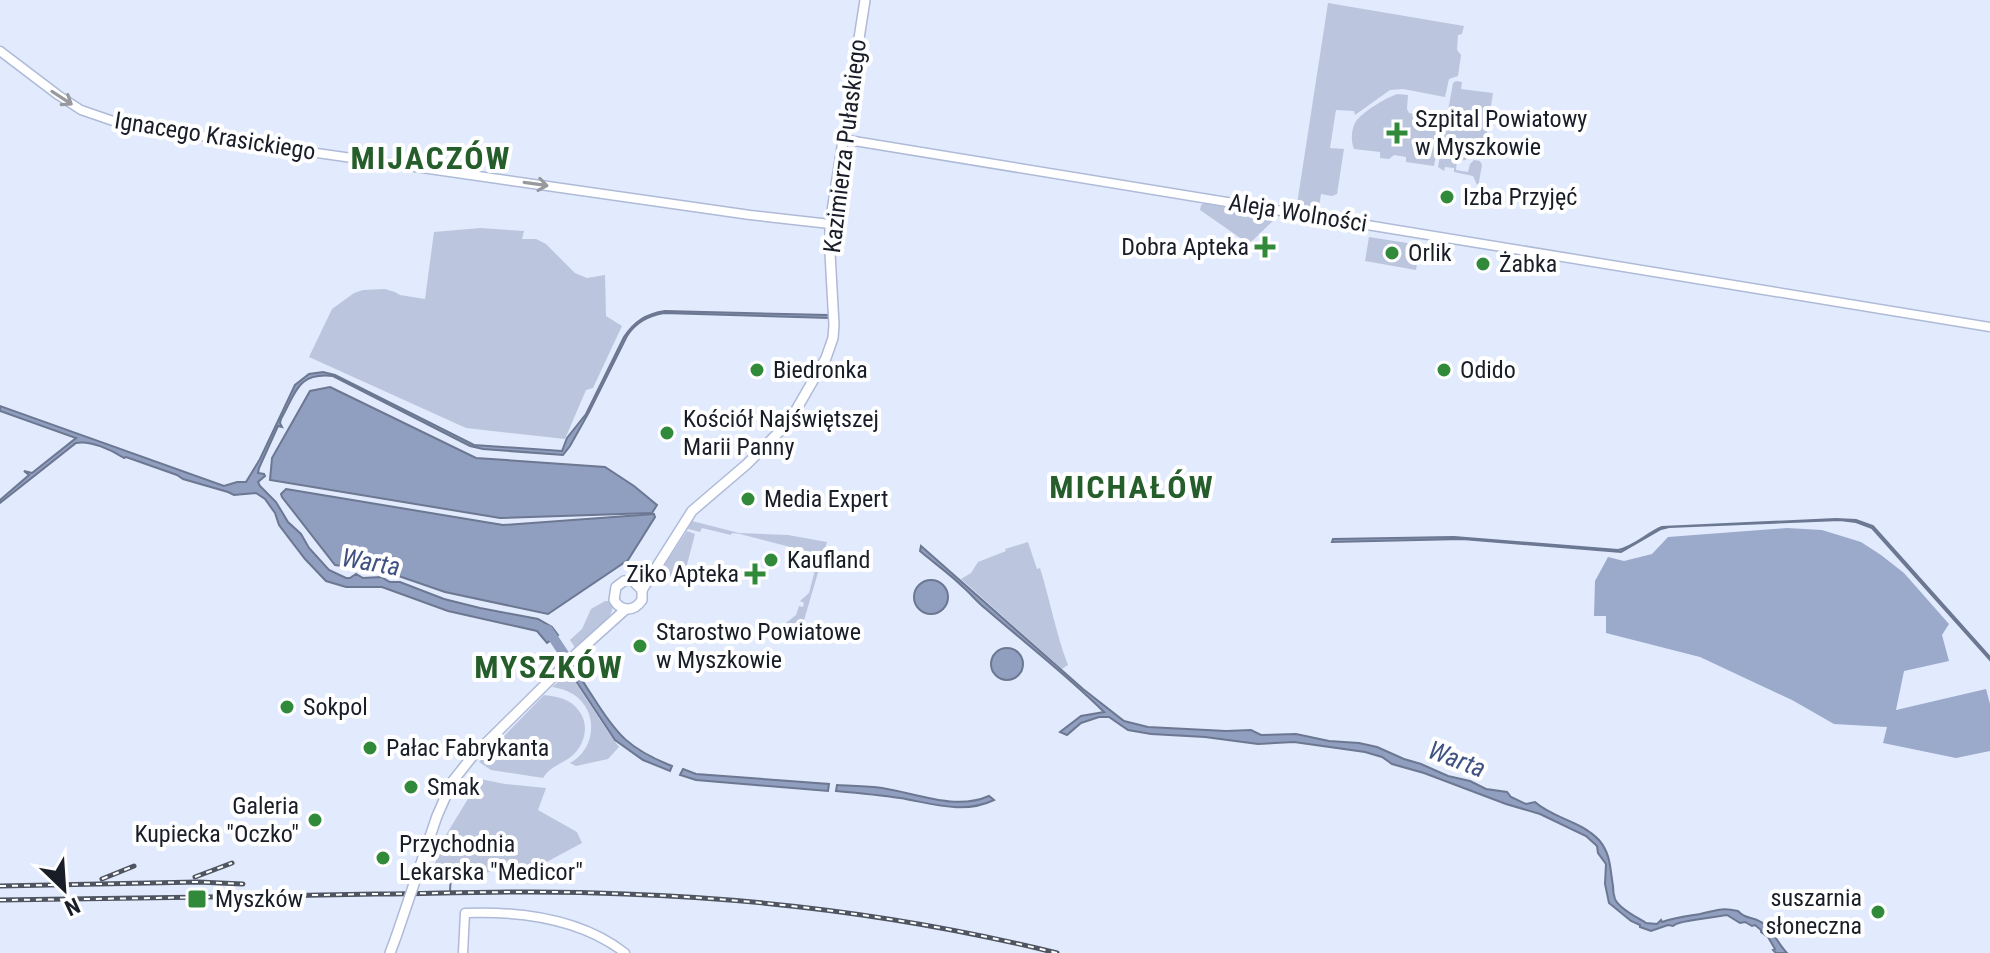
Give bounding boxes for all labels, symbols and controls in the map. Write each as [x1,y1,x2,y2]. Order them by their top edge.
street label: Kazimierza Pułaskiego [818,38,872,254]
one-way arrow [51,89,73,106]
place label: Szpital Powiatowy w Myszkowie [1415,105,1587,161]
street label: Ignacego Krasickiego [113,106,317,166]
marker: Szpital Powiatowy w Myszkowie [1386,122,1408,144]
district label: MIJACZÓW [350,139,512,177]
one-way arrow [523,177,548,192]
place label: Izba Przyjęć [1463,183,1577,211]
street label: Aleja Wolności [1227,188,1369,238]
marker: Izba Przyjęć [1438,188,1456,206]
place label: Dobra Apteka [1121,233,1249,261]
marker: Dobra Apteka [1256,238,1274,256]
place label: Orlik [1408,239,1452,267]
marker: Orlik [1383,244,1401,262]
place label: Żabka [1499,250,1557,278]
marker: Żabka [1474,255,1492,273]
place label: Biedronka [773,356,868,384]
place label: Odido [1460,356,1516,384]
marker: Biedronka [748,361,766,379]
marker: Odido [1435,361,1453,379]
place label: Kościół Najświętszej Marii Panny [683,405,879,461]
marker: Kościół Najświętszej Marii Panny [658,424,676,442]
district label: MICHAŁÓW [1049,468,1215,506]
place label: Media Expert [764,485,888,513]
marker: Media Expert [739,490,757,508]
water label: Warta [339,542,403,582]
place label: Kaufland [787,546,870,574]
marker: Kaufland [762,551,780,569]
place label: Ziko Apteka [626,560,739,588]
marker: Ziko Apteka [746,565,764,583]
place label: Starostwo Powiatowe w Myszkowie [656,618,861,674]
marker: Starostwo Powiatowe w Myszkowie [631,637,649,655]
district label: MYSZKÓW [474,648,624,686]
place label: Sokpol [303,693,368,721]
marker: Sokpol [278,698,296,716]
place label: Pałac Fabrykanta [386,734,549,762]
water label: Warta [1424,734,1490,784]
marker: Pałac Fabrykanta [361,739,379,757]
place label: Smak [427,773,480,801]
marker: Smak [402,778,420,796]
place label: Galeria Kupiecka "Oczko" [134,792,299,848]
marker: Galeria Kupiecka "Oczko" [306,811,324,829]
place label: Przychodnia Lekarska "Medicor" [399,830,583,886]
north arrow [24,849,104,929]
marker: Przychodnia Lekarska "Medicor" [374,849,392,867]
place label: suszarnia słoneczna [1765,884,1862,940]
place label: Myszków [215,885,303,913]
marker: Myszków [186,888,208,910]
text: N [61,892,84,921]
marker: suszarnia słoneczna [1869,903,1887,921]

